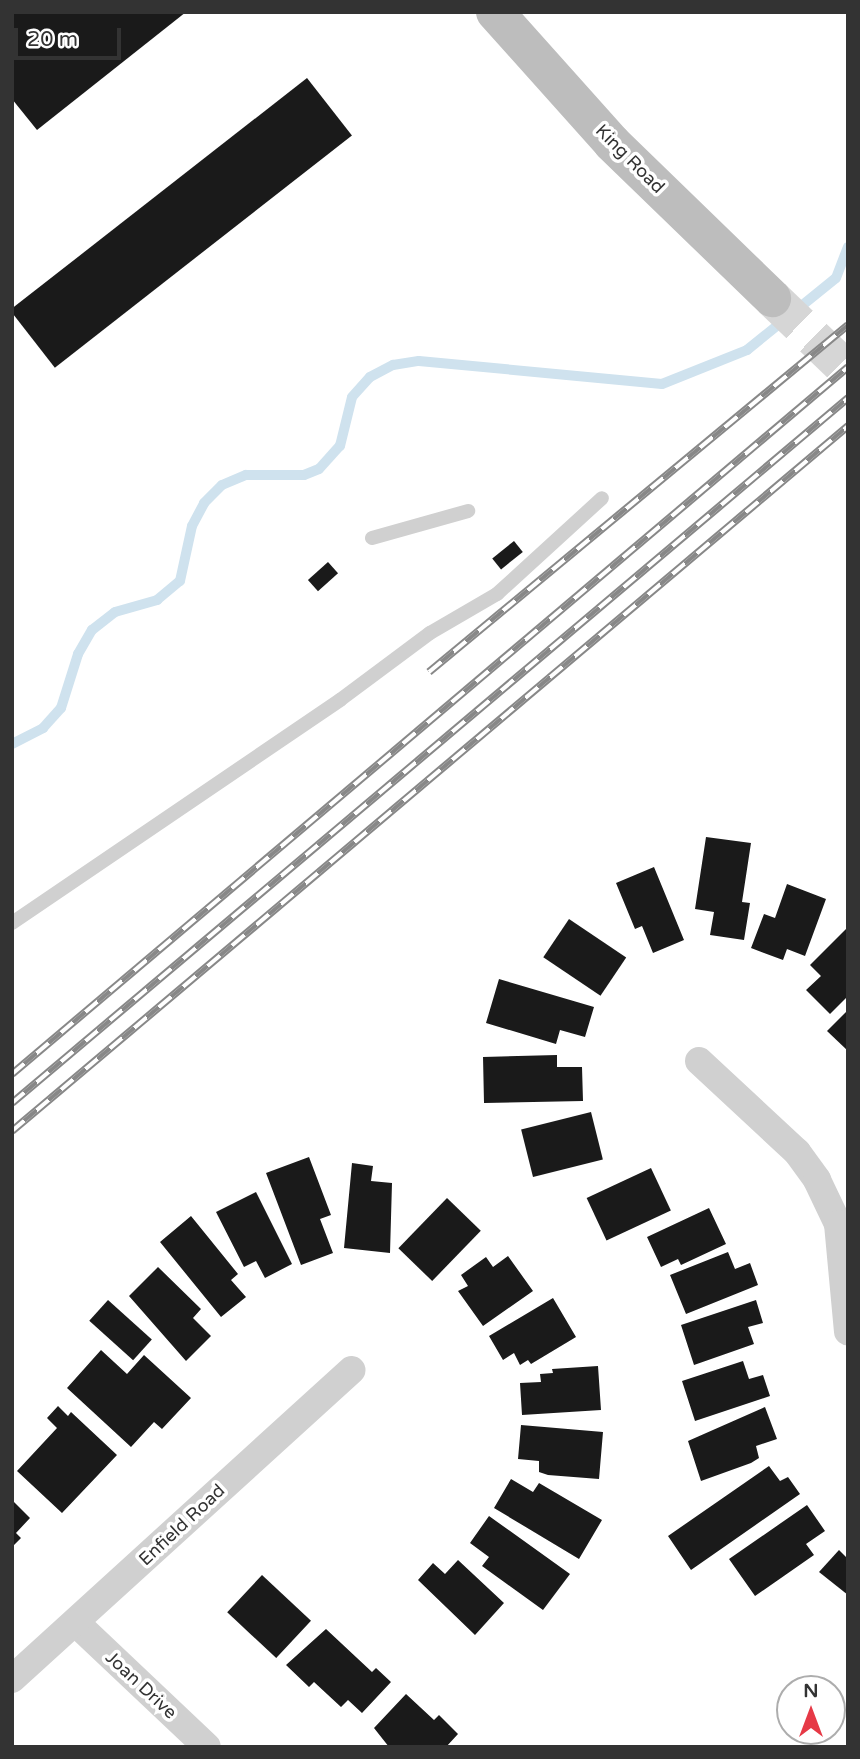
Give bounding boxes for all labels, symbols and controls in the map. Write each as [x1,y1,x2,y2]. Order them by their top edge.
scale bar [18,14,124,58]
text: 20 m [27,27,78,52]
street label: King Road [591,120,669,198]
street label: Enfield Road [135,1480,229,1570]
street label: Joan Drive [101,1647,181,1723]
north arrow [776,1675,846,1745]
text: N [803,1680,819,1702]

